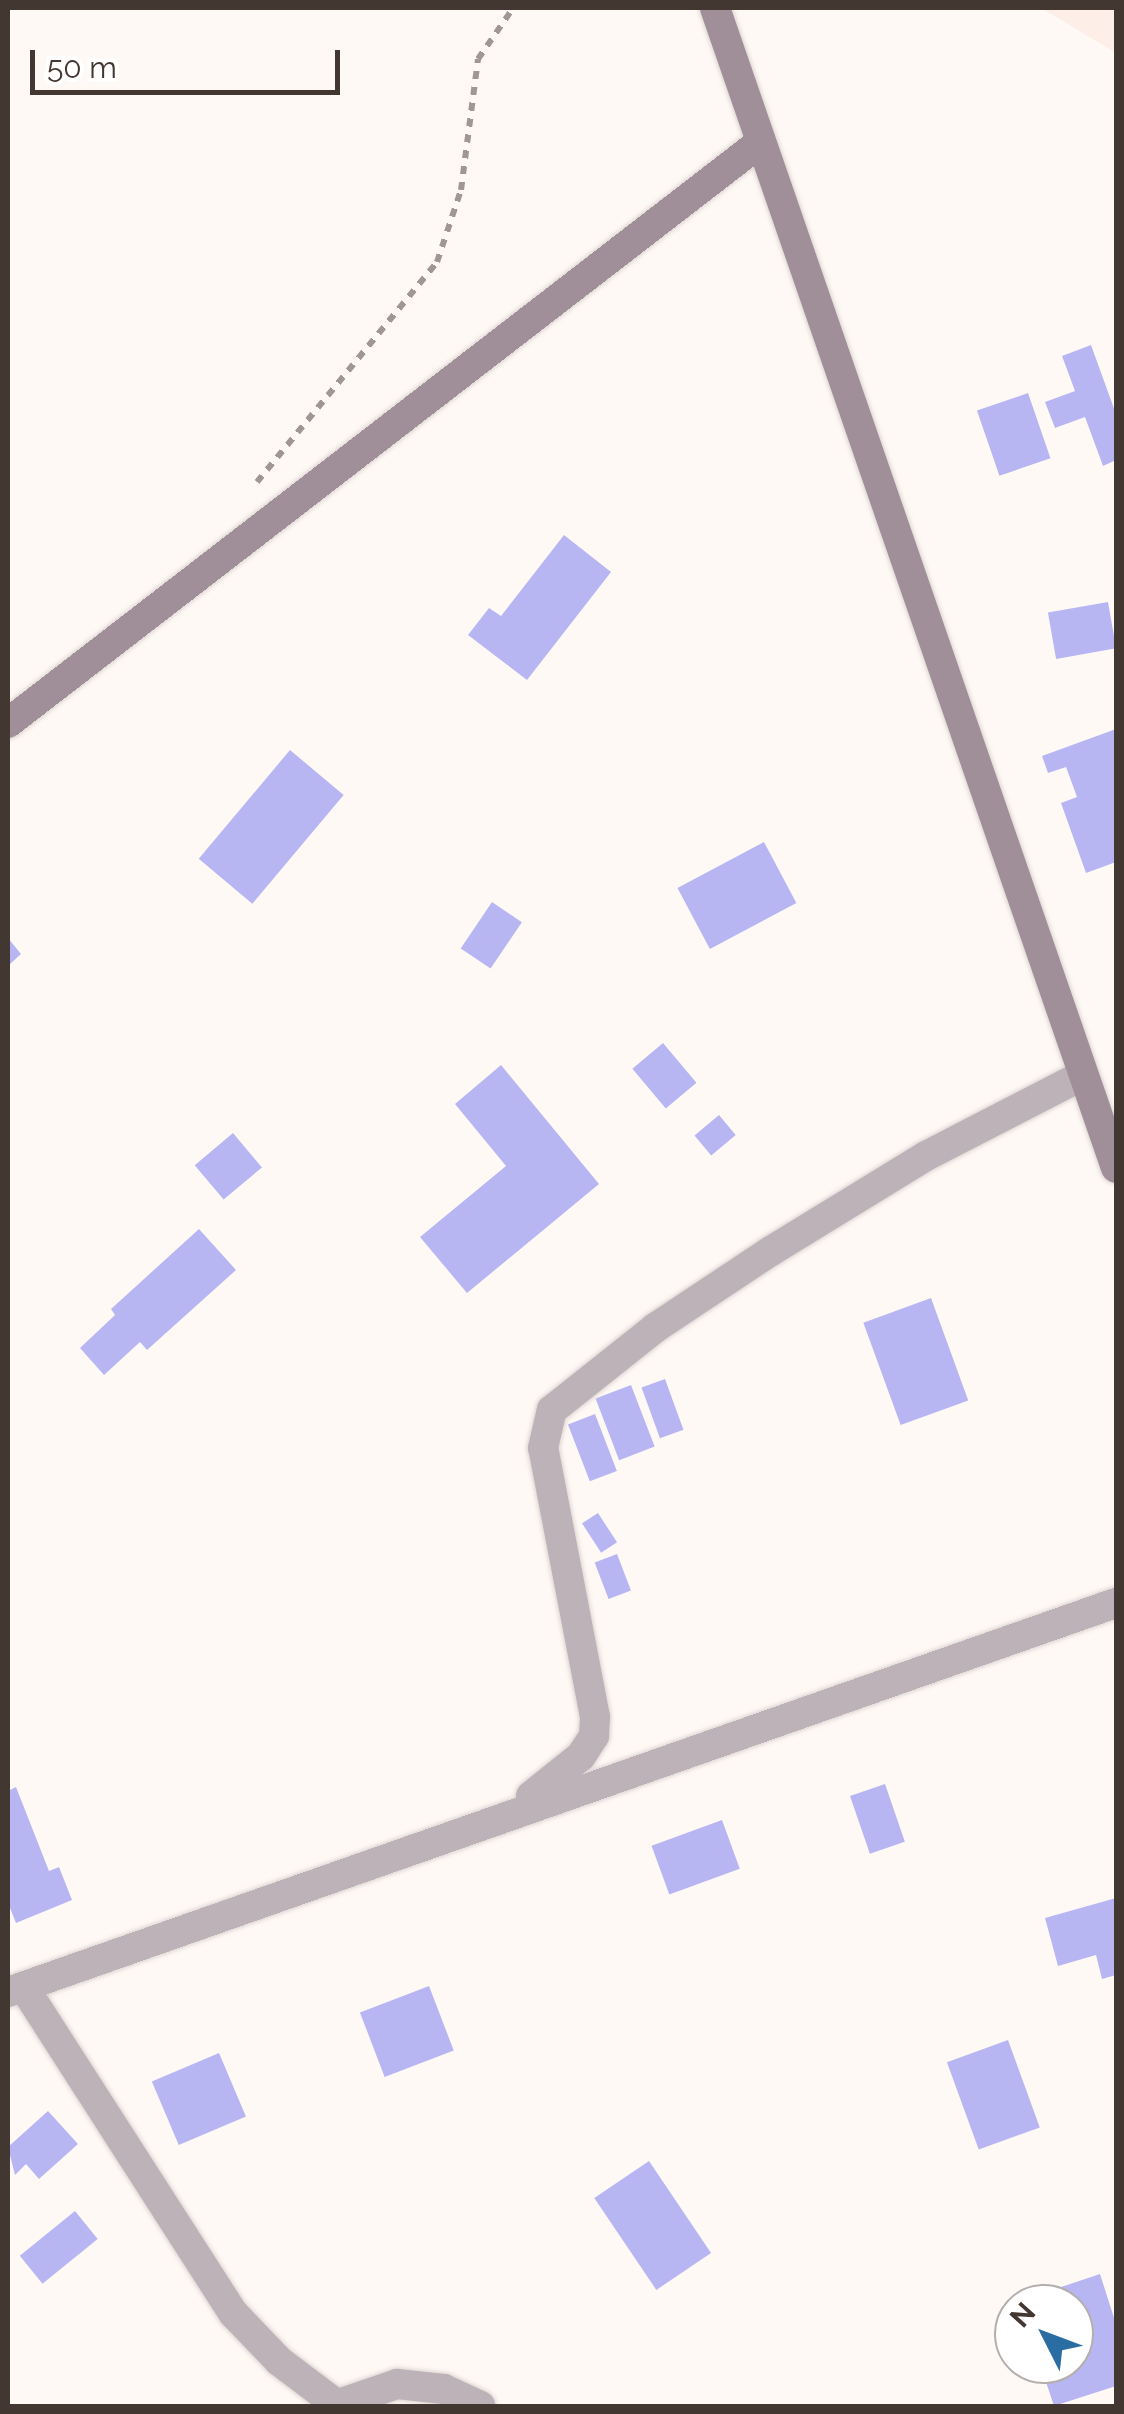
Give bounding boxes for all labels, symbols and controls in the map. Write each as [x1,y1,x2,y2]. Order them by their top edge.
scale bar [35,30,345,92]
text: 50 m [47,50,117,85]
north arrow [994,2284,1094,2384]
text: N [1003,2296,1042,2334]

